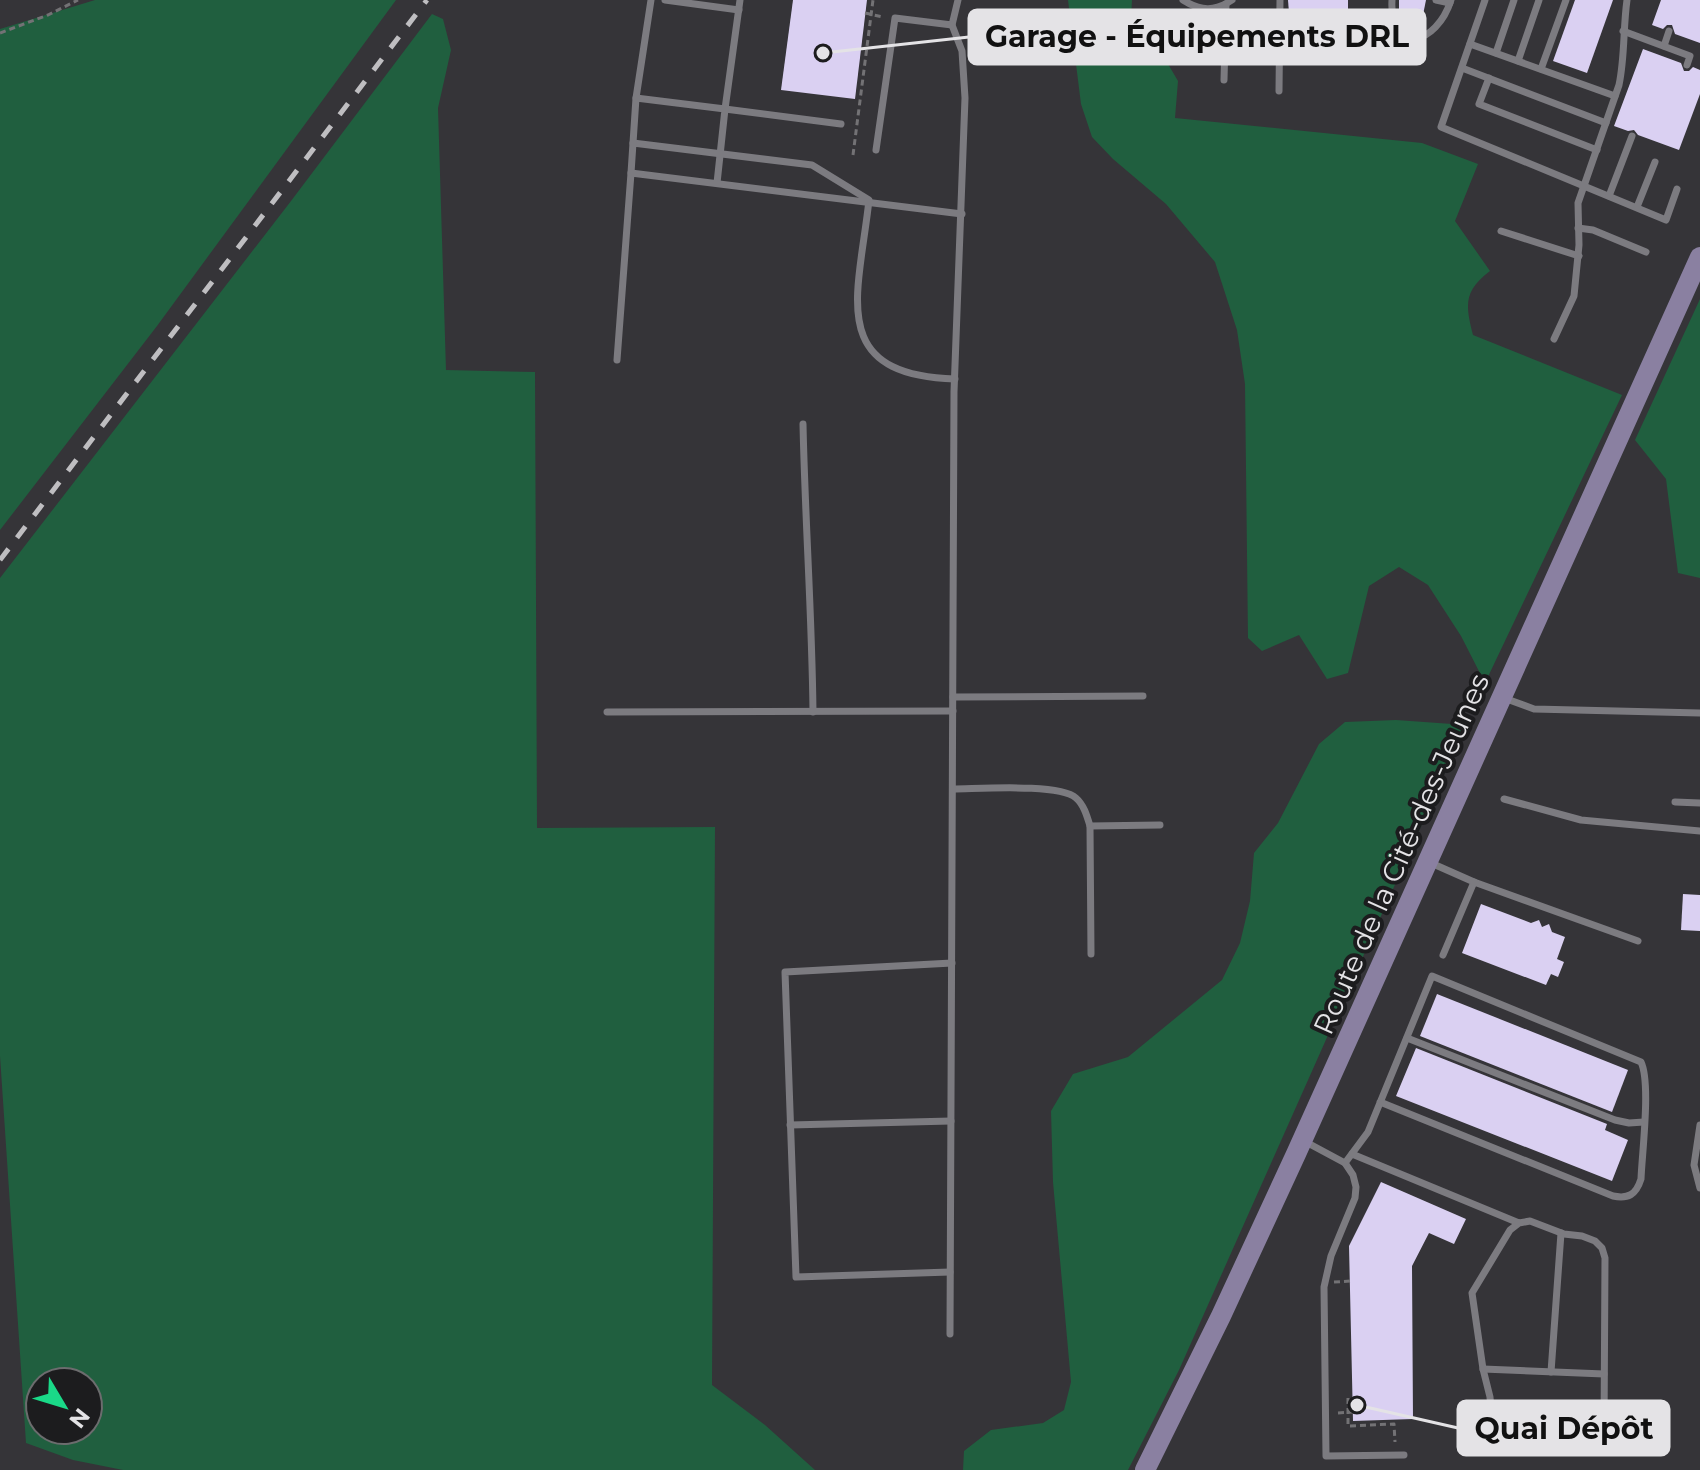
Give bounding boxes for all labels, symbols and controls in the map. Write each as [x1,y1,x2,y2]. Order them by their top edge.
callout: Garage - Équipements DRL [969,10,1425,64]
text: Garage - Équipements DRL [985,18,1409,55]
street label: Route de la Cité-des-Jeunes [1306,668,1496,1040]
north arrow [24,1366,104,1446]
callout: Quai Dépôt [1458,1401,1669,1455]
text: N [63,1403,95,1433]
text: Quai Dépôt [1474,1410,1654,1447]

